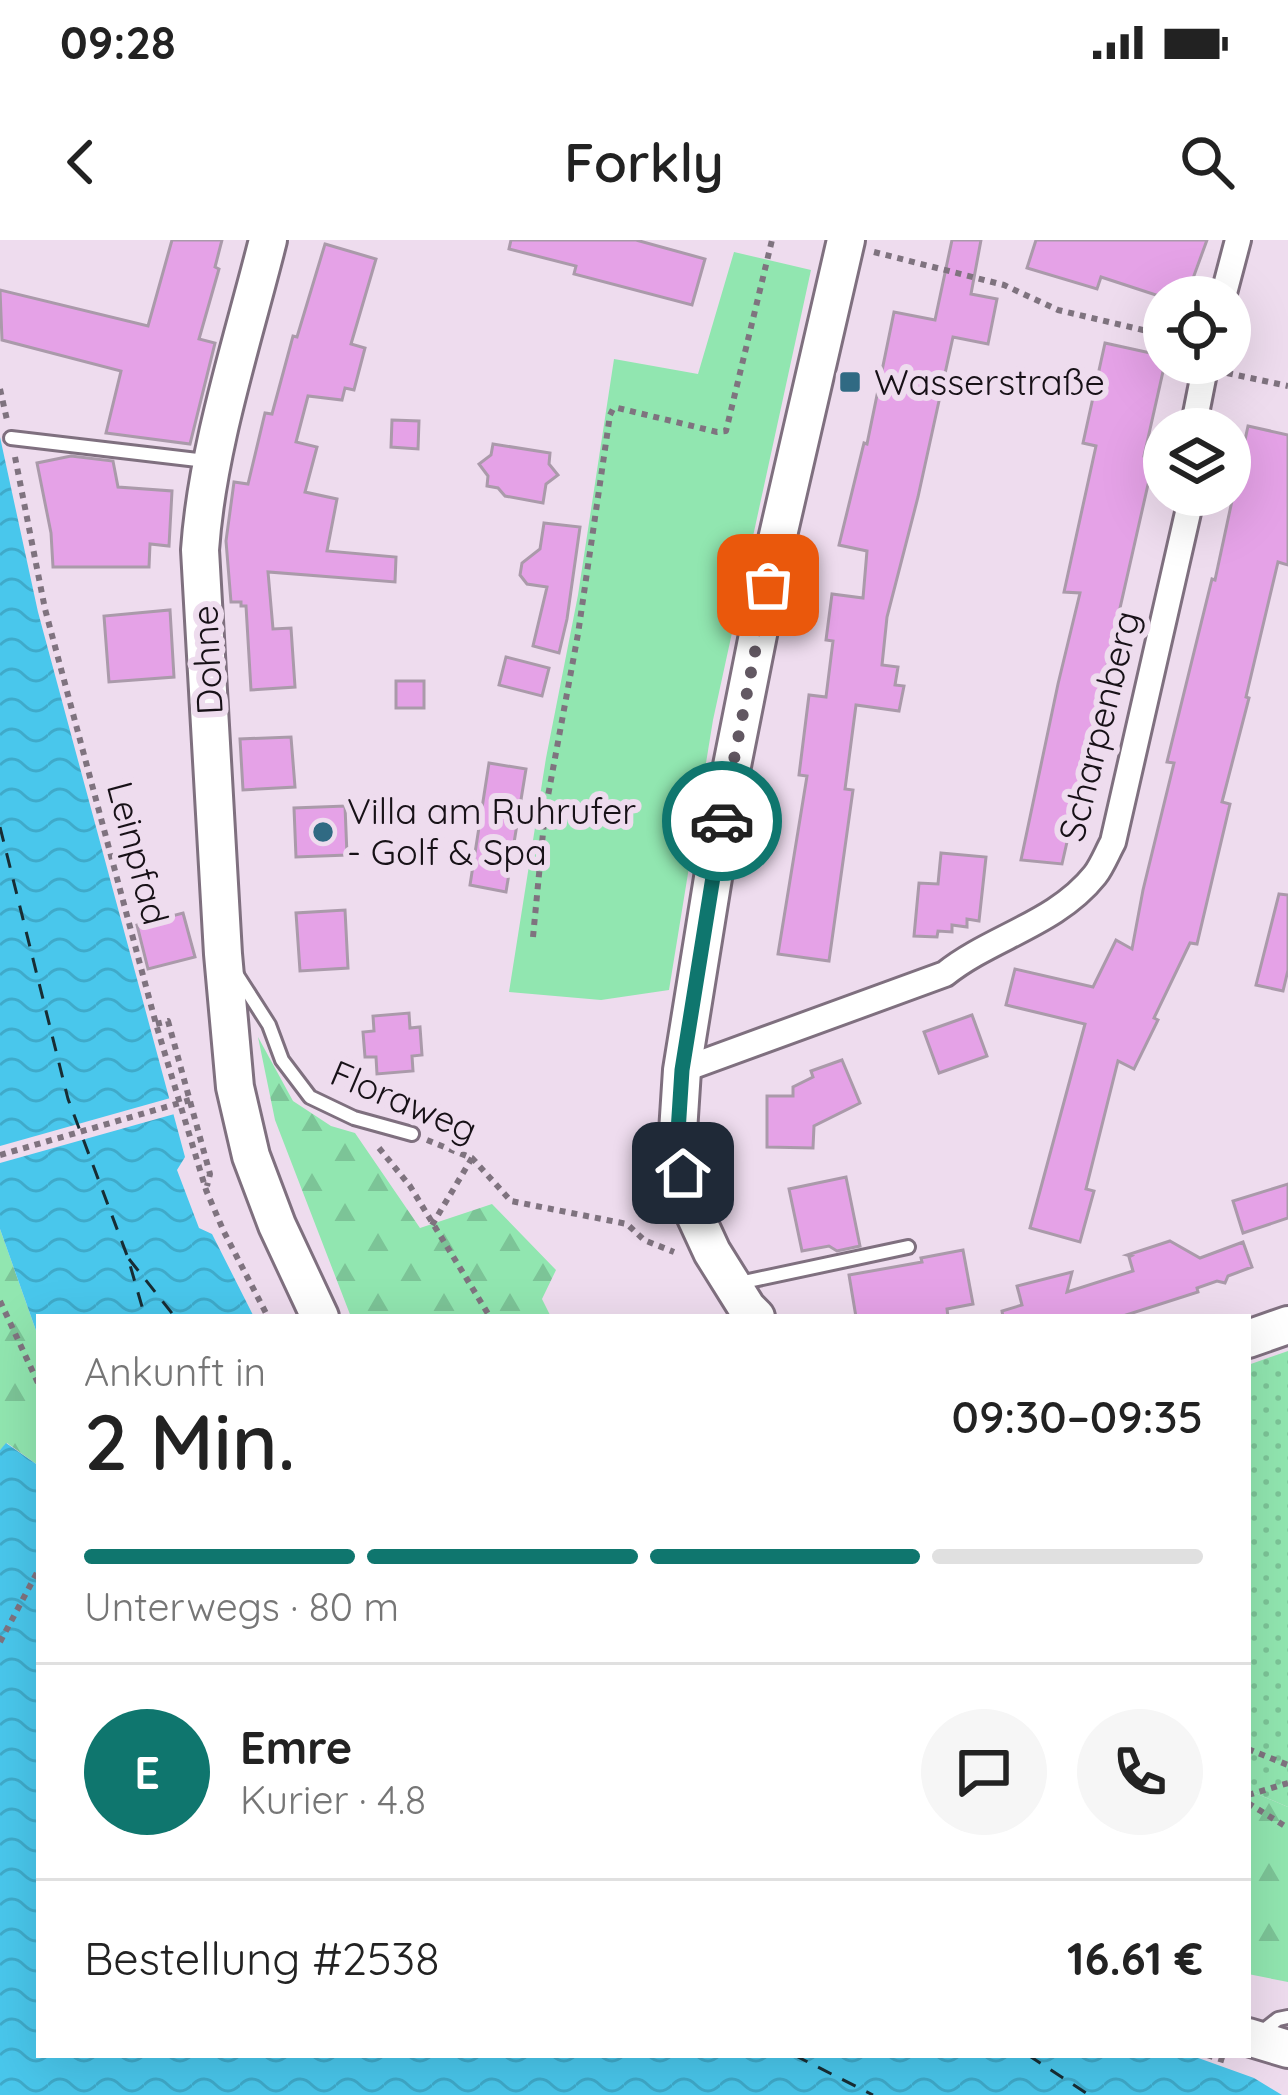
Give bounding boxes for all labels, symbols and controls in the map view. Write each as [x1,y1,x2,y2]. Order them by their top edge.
text: 09:28 [60,14,176,70]
text: Forkly [564,128,724,196]
icon: back [48,129,114,195]
icon: search [1174,129,1240,195]
map controls [1143,276,1251,516]
button: locate [1143,276,1251,384]
place label: Wasserstraße [874,359,1105,404]
marker: Wasserstraße [837,369,863,395]
button: layers [1143,408,1251,516]
pin [717,534,819,636]
icon: bag [735,552,801,618]
street label: Dohne [181,604,232,716]
street label: Scharpenberg [1048,606,1149,846]
courier [662,761,782,881]
street label: Leinpfad [98,776,179,929]
place label: Villa am Ruhrufer - Golf & Spa [347,788,636,874]
icon: car [689,788,755,854]
marker: Villa am Ruhrufer - Golf & Spa [310,819,336,845]
street label: Floraweg [324,1050,484,1151]
pin [632,1122,734,1224]
icon: home [650,1140,716,1206]
text: Ankunft in [84,1347,266,1396]
text: 09:30–09:35 [952,1388,1203,1444]
text: 2 Min. [84,1392,295,1490]
text: Unterwegs · 80 m [84,1582,399,1631]
button: chat [921,1709,1047,1835]
button: phone [1077,1709,1203,1835]
text: Emre [240,1719,352,1775]
text: E [134,1744,160,1800]
text: Kurier · 4.8 [240,1775,426,1824]
text: Bestellung #2538 [84,1930,439,1986]
text: 16.61 € [1067,1930,1203,1986]

